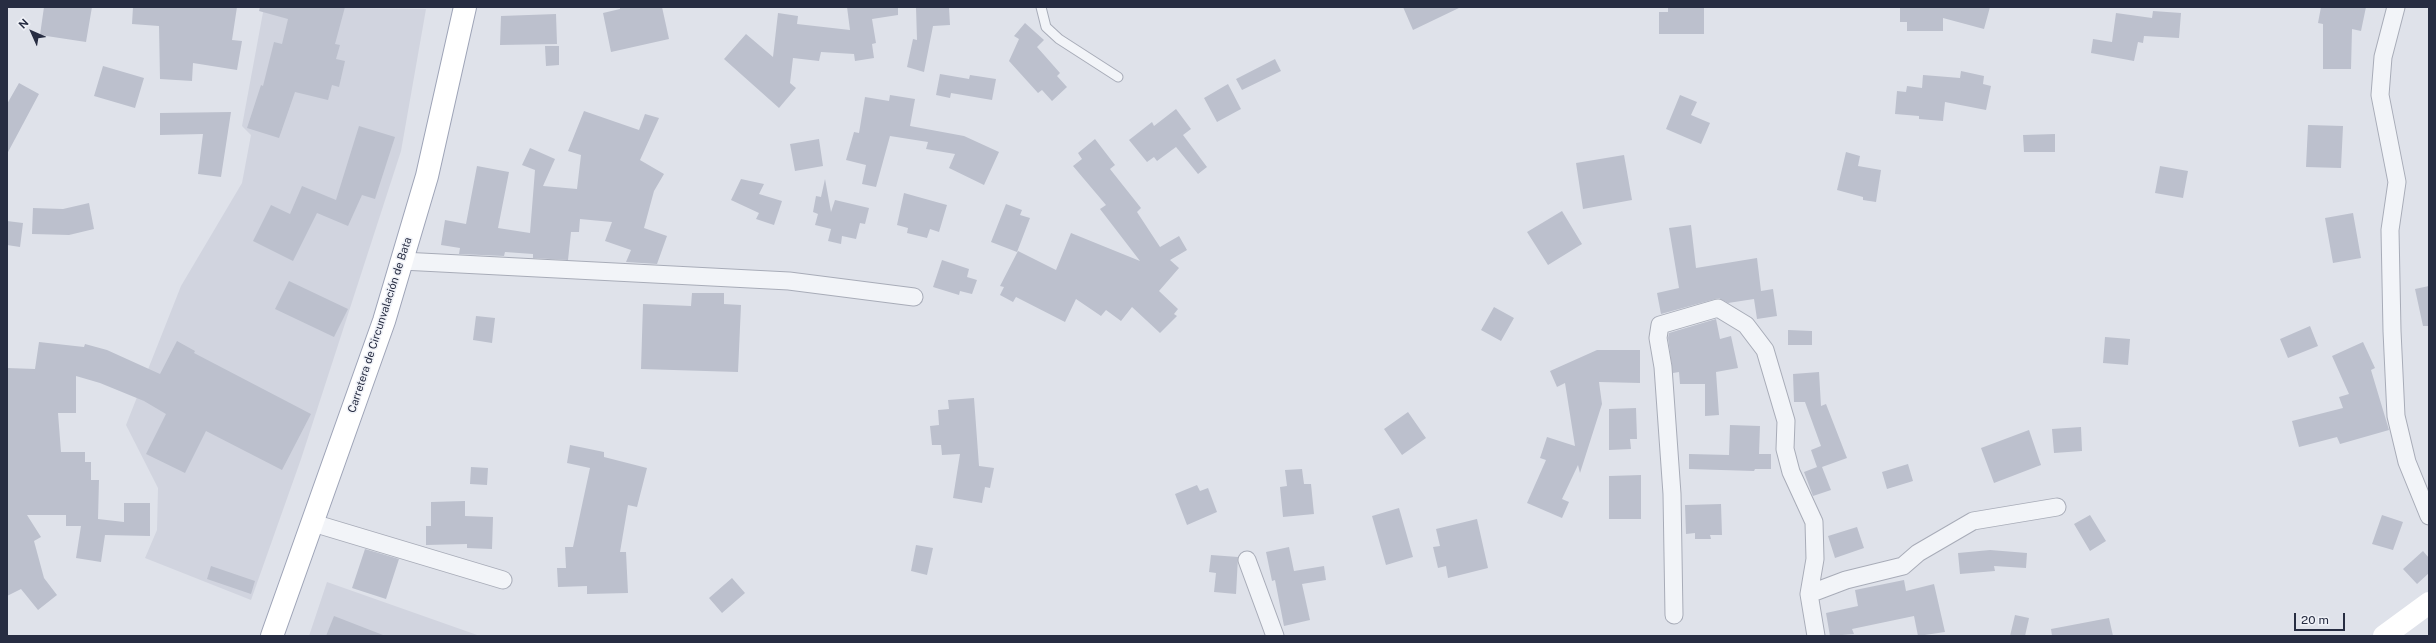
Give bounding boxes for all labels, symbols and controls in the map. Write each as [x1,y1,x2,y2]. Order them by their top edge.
north arrow [12,12,52,52]
text: N [16,16,31,31]
street label: Carretera de Circunvalación de Bata [345,236,415,414]
scale bar [2296,605,2347,631]
text: 20 m [2301,613,2329,627]

